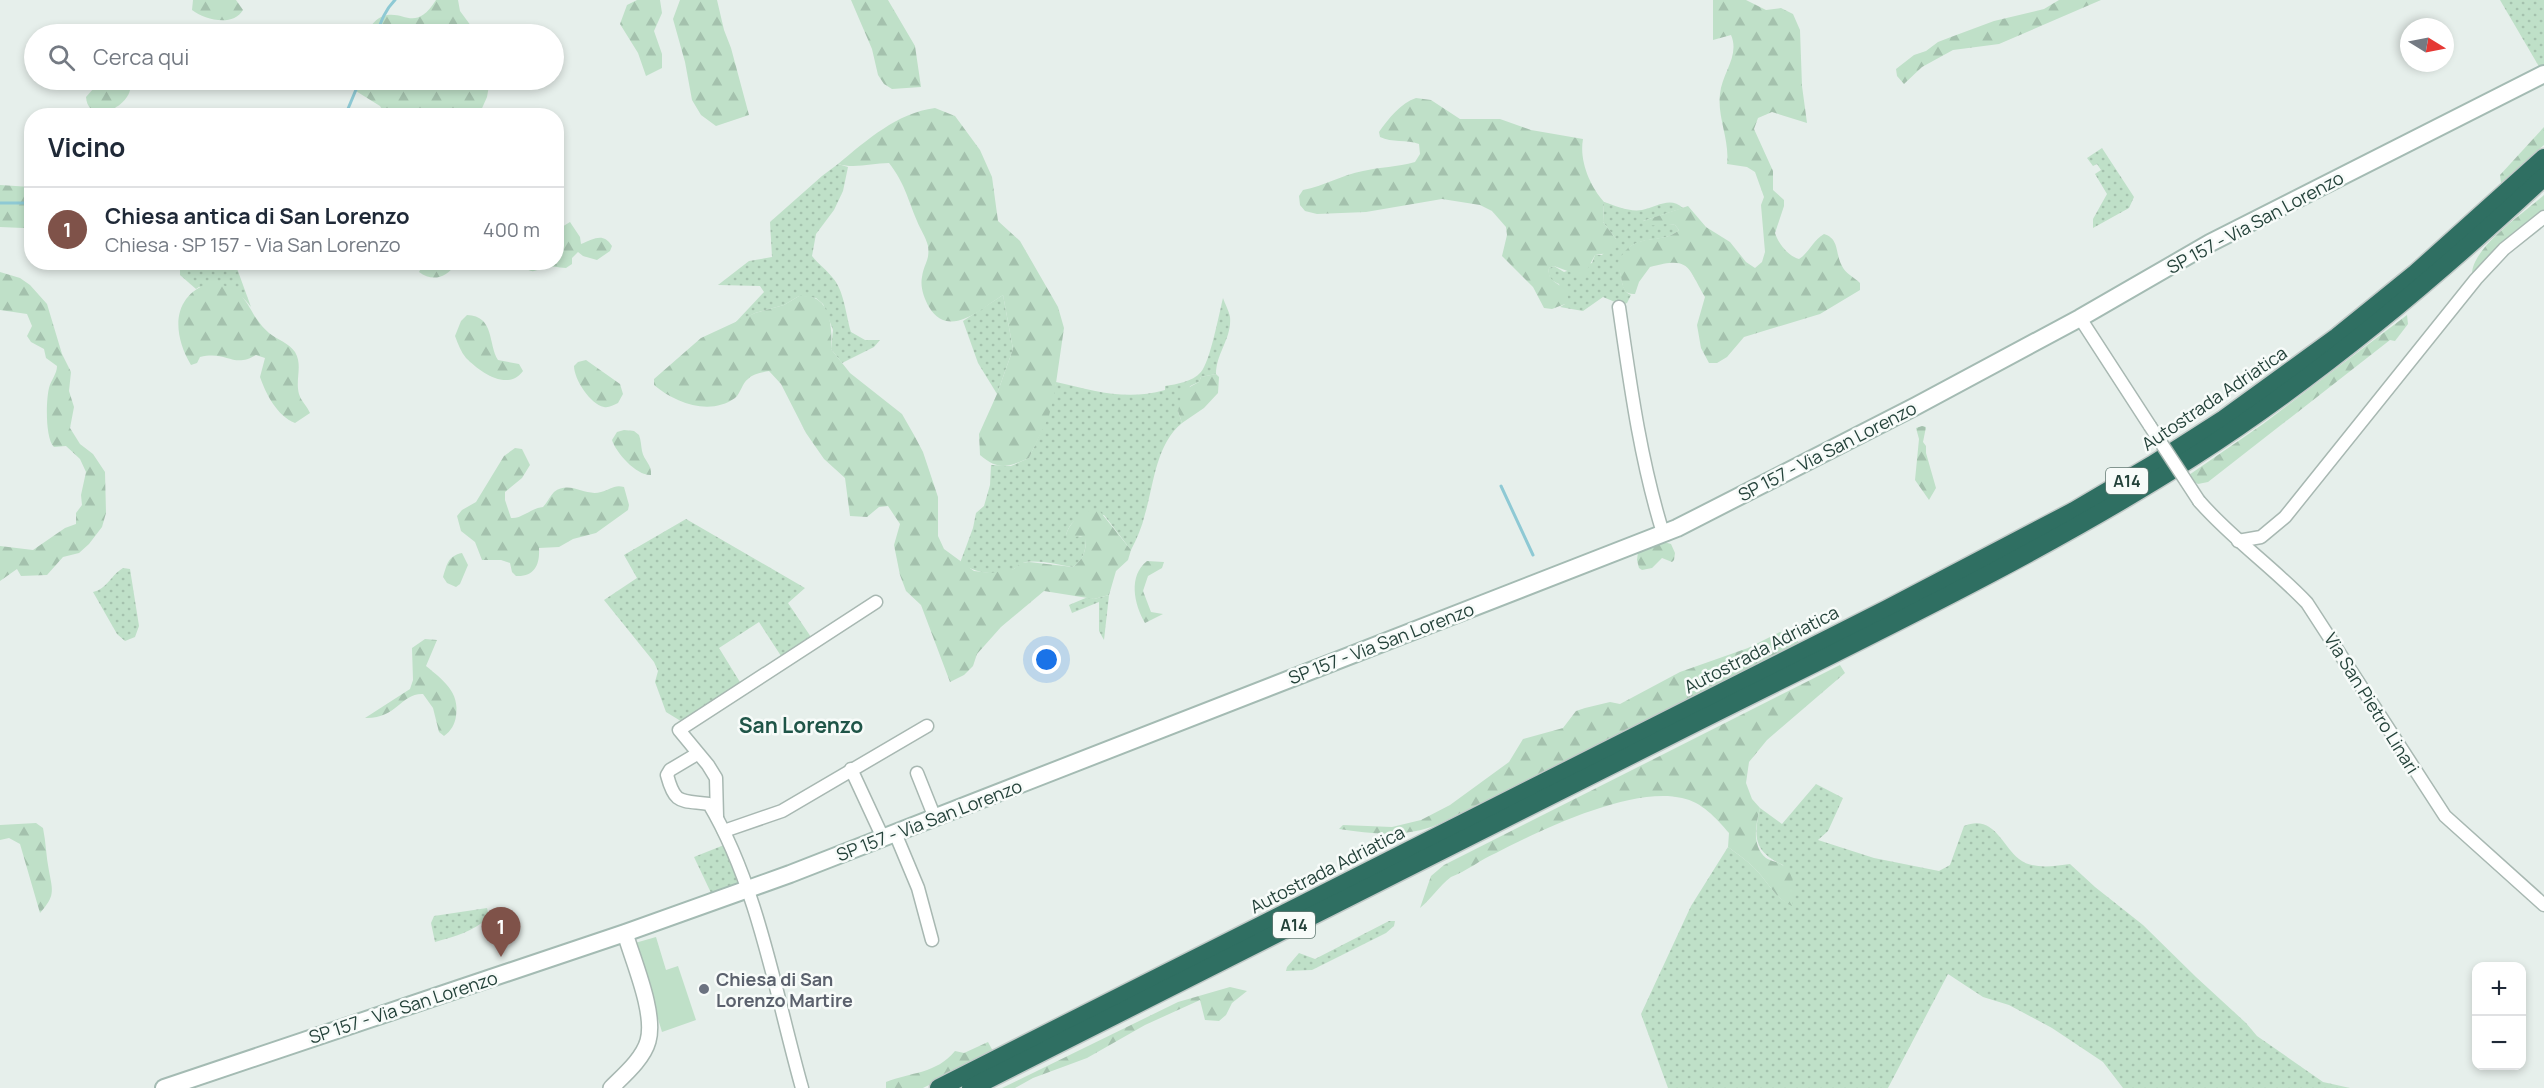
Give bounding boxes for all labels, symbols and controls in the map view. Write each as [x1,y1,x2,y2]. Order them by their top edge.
north arrow [2400,18,2454,72]
search box [24,24,564,90]
icon: search [45,41,78,74]
text: Cerca qui [93,42,189,72]
text: Vicino [48,129,125,165]
street label: SP 157 - Via San Lorenzo [2162,165,2348,279]
text: Chiesa antica di San Lorenzo [105,201,410,231]
text: 1 [63,216,72,243]
text: 400 m [483,216,540,243]
text: Chiesa · SP 157 - Via San Lorenzo [105,231,401,258]
street label: Autostrada Adriatica [2137,340,2291,456]
street label: SP 157 - Via San Lorenzo [1734,396,1920,506]
road number: A14 [2106,468,2148,494]
street label: SP 157 - Via San Lorenzo [1285,596,1477,690]
street label: Autostrada Adriatica [1680,600,1842,698]
street label: Via San Pietro Linari [2319,628,2425,778]
your location [1032,645,1061,674]
district label: San Lorenzo [739,711,863,739]
street label: SP 157 - Via San Lorenzo [833,773,1025,867]
street label: Autostrada Adriatica [1246,820,1408,918]
pin: 1 [482,908,520,957]
road number: A14 [1273,912,1315,938]
map controls [2472,962,2526,1070]
button: + [2472,962,2526,1016]
street label: SP 157 - Via San Lorenzo [306,965,500,1049]
place label: Chiesa di San Lorenzo Martire [716,967,853,1012]
marker: Chiesa di San Lorenzo Martire [697,982,711,996]
button: − [2472,1016,2526,1070]

